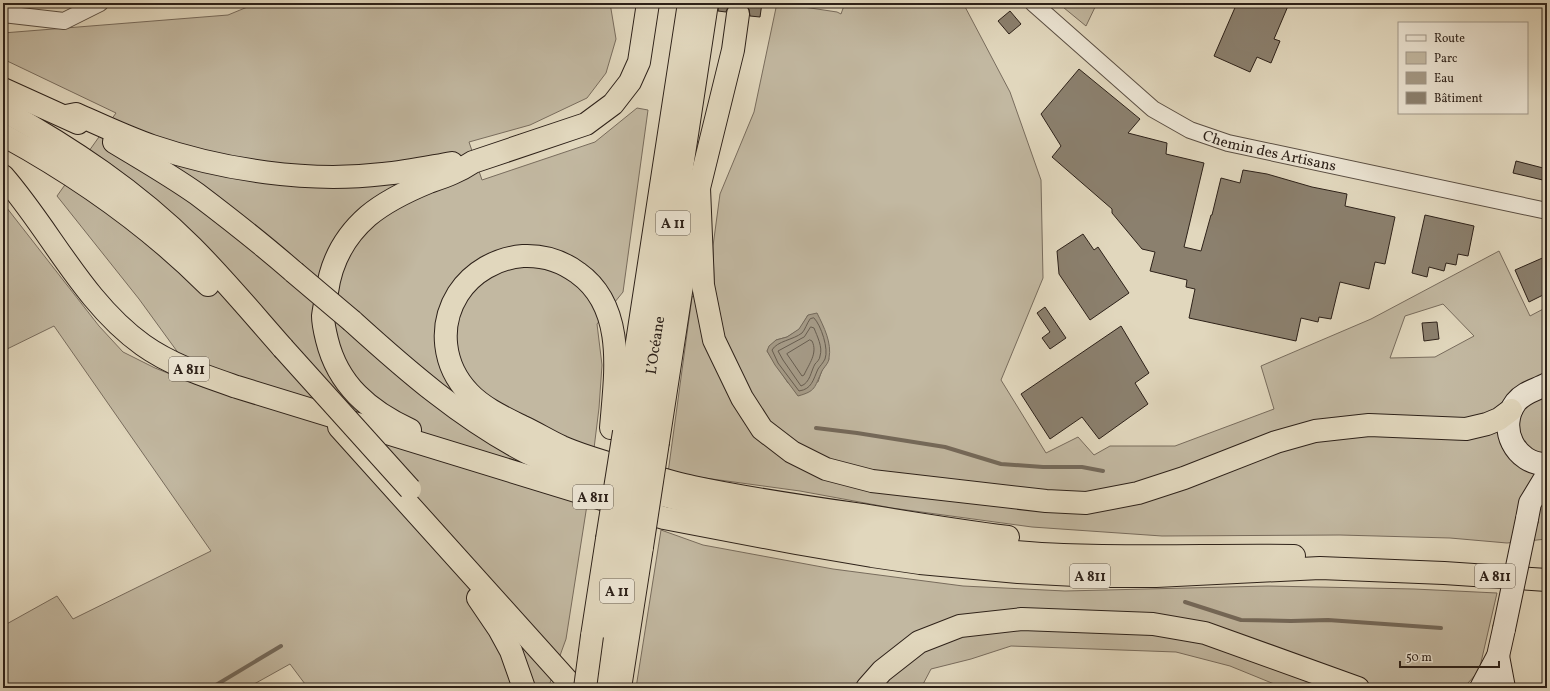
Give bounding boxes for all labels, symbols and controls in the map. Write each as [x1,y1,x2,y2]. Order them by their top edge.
legend [1398,22,1528,114]
text: Route [1434,31,1465,47]
text: Parc [1434,51,1457,67]
text: Eau [1434,71,1454,87]
text: Bâtiment [1434,91,1483,107]
street label: Chemin des Artisans [1199,126,1338,178]
road number: A 11 [656,211,690,235]
street label: L’Océane [642,315,671,376]
road number: A 811 [169,357,209,381]
road number: A 811 [573,485,613,509]
road number: A 811 [1070,564,1110,588]
road number: A 811 [1475,564,1515,588]
road number: A 11 [600,579,634,603]
scale bar [1400,643,1499,669]
text: 50 m [1406,650,1432,666]

